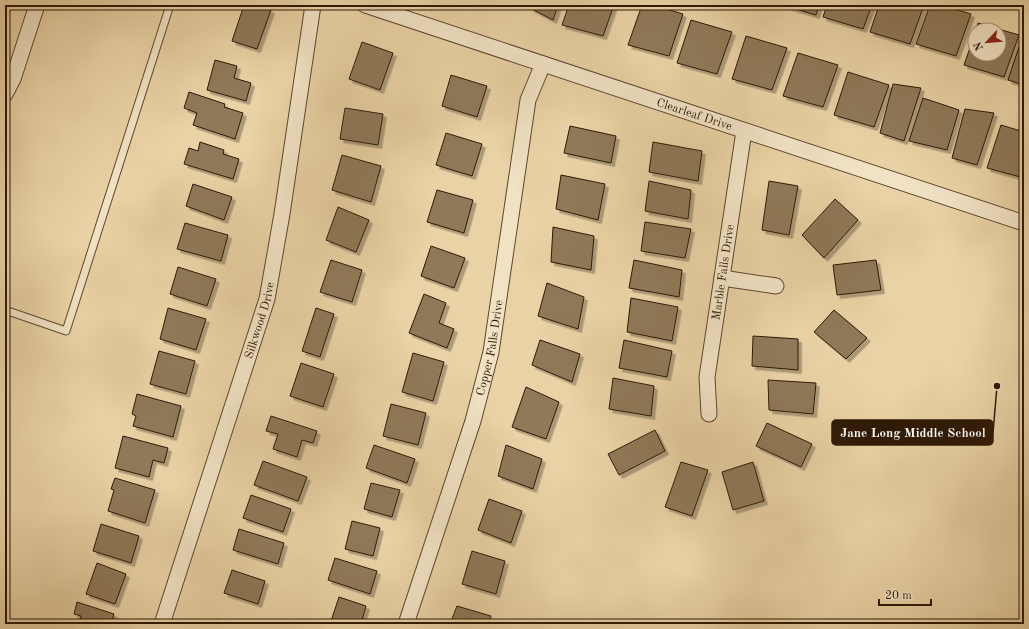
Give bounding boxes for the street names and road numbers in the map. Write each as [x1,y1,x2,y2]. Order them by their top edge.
street label: Clearleaf Drive [655,97,734,133]
street label: Marble Falls Drive [711,223,737,321]
street label: Silkwood Drive [243,281,277,360]
street label: Copper Falls Drive [475,299,506,397]

